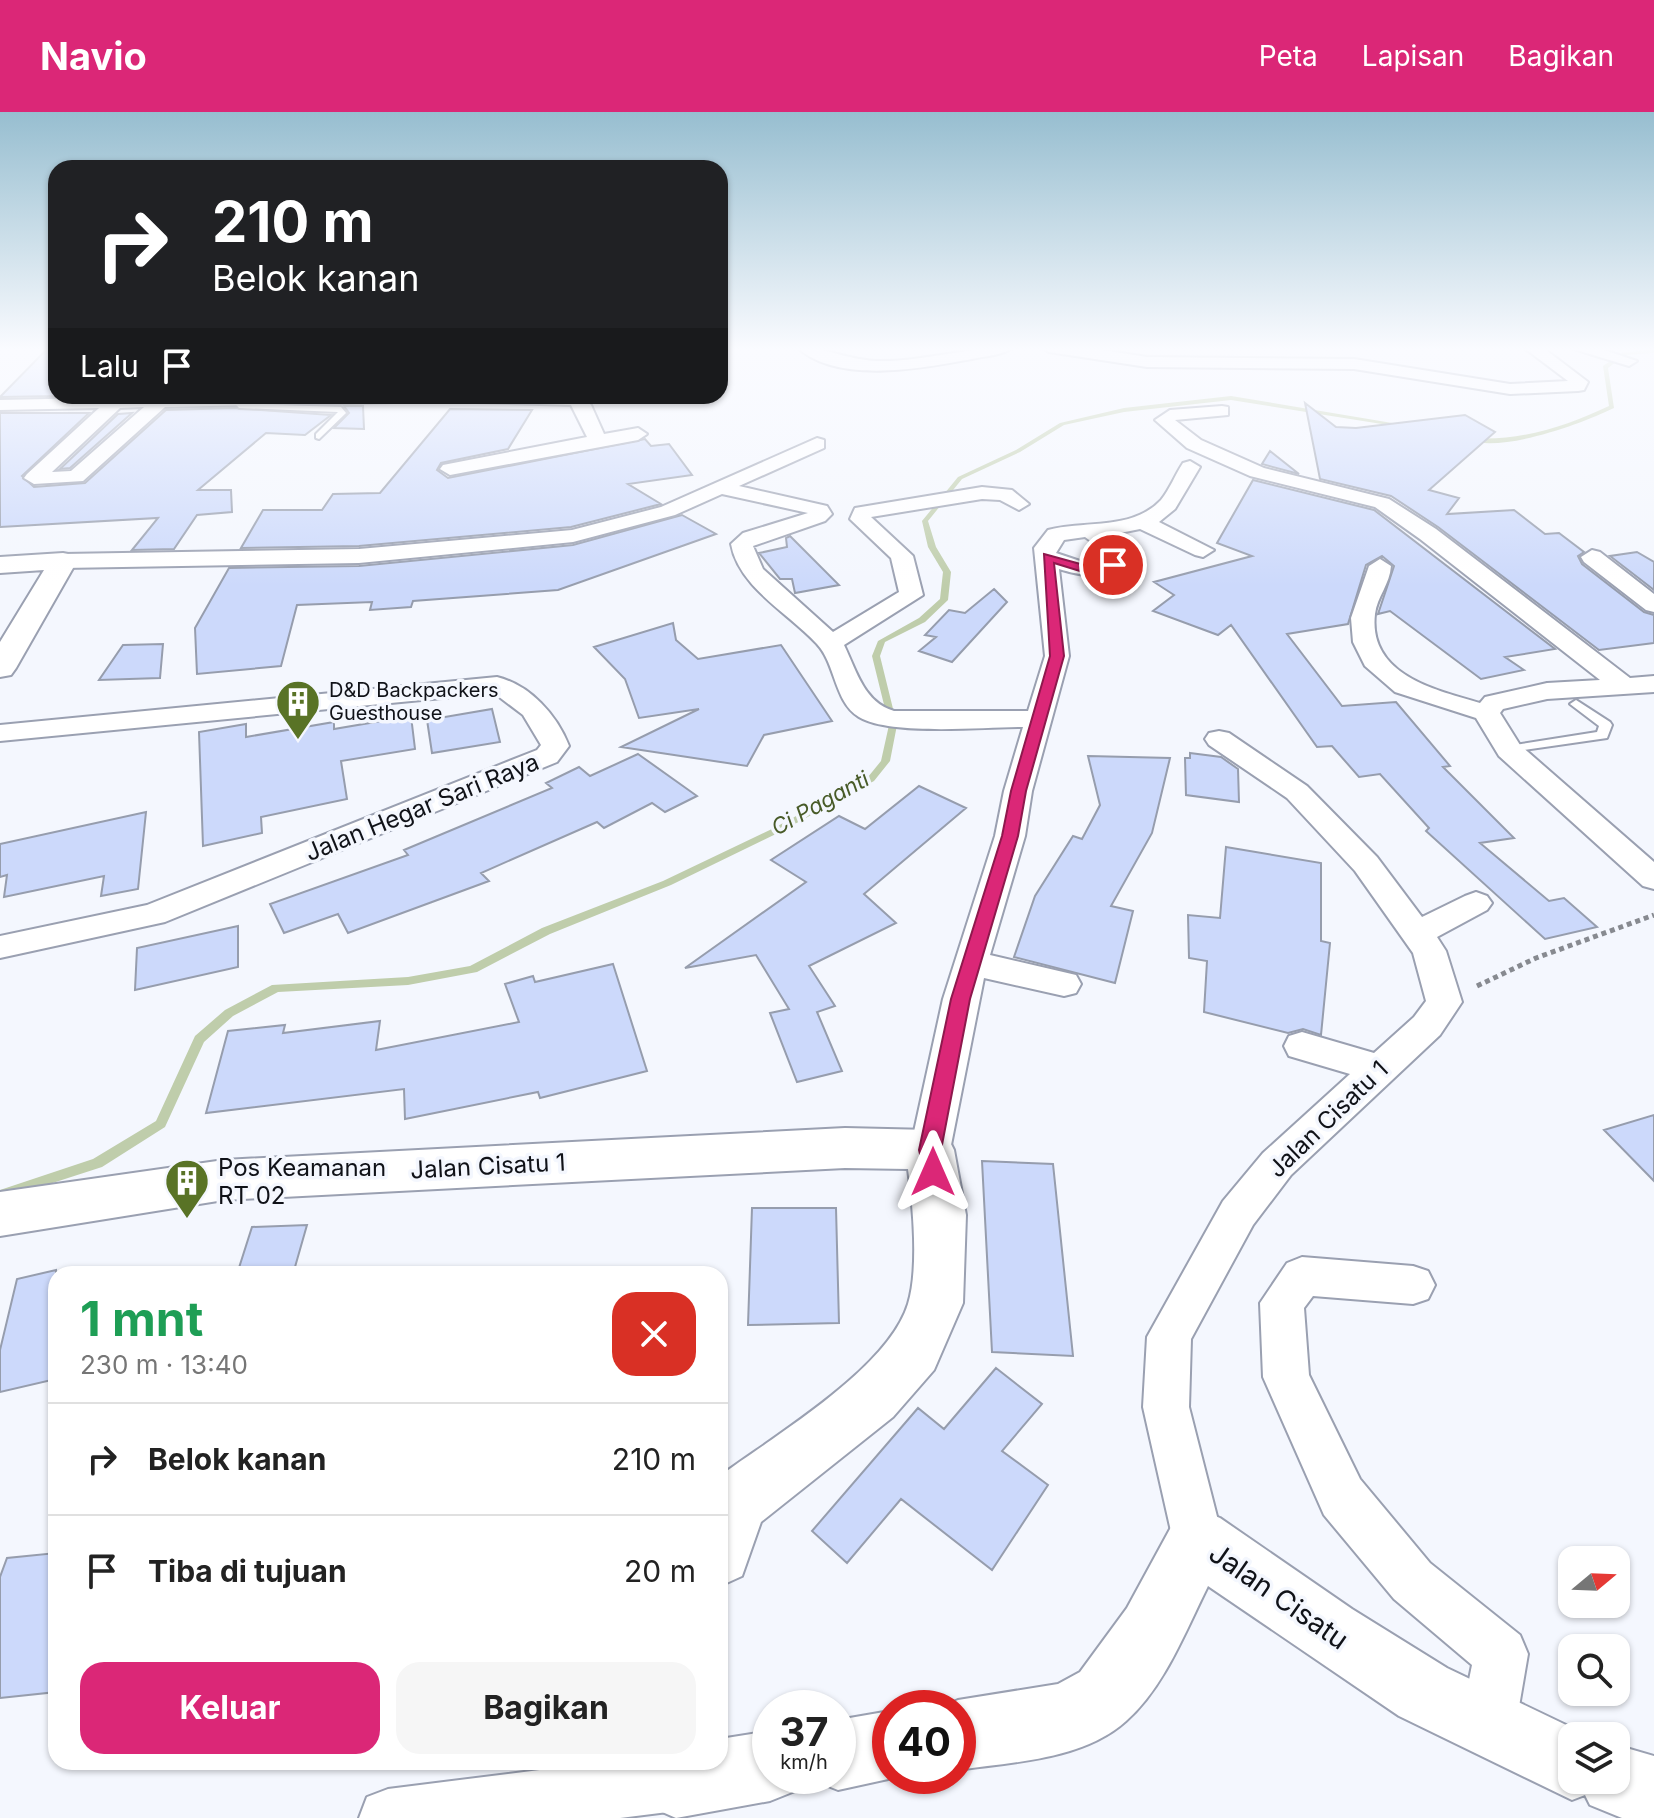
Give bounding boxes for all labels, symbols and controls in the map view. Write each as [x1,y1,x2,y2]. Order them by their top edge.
text: Navio [40,33,147,79]
text: Peta [1259,39,1318,73]
text: Lapisan [1362,39,1464,73]
text: Bagikan [1508,39,1614,73]
text: 210 m [212,188,374,256]
icon: right [80,192,184,296]
text: Belok kanan [212,256,419,300]
icon: arrive [155,344,199,388]
text: Lalu [80,348,139,384]
pin [1079,531,1147,599]
icon: arrive [1091,543,1135,587]
building icon: D&D Backpackers Guesthouse [274,678,322,741]
place label: D&D Backpackers Guesthouse [329,678,498,725]
street label: Jalan Hegar Sari Raya [301,747,543,867]
water label: Ci Paganti [767,765,874,840]
street label: Jalan Cisatu 1 [1262,1055,1394,1183]
position arrow [891,1130,975,1214]
street label: Jalan Cisatu 1 [410,1147,566,1185]
place label: Pos Keamanan RT 02 [218,1153,386,1210]
building icon: Pos Keamanan RT 02 [163,1157,211,1220]
text: 1 mnt [80,1289,203,1348]
button: close [612,1292,696,1376]
text: 230 m · 13:40 [80,1349,248,1380]
icon: right [80,1437,124,1481]
text: Belok kanan [148,1441,326,1477]
text: 210 m [612,1441,696,1477]
street label: Jalan Cisatu [1203,1536,1355,1656]
north arrow [1558,1546,1630,1618]
map controls [1558,1546,1630,1794]
icon: arrive [80,1549,124,1593]
text: Tiba di tujuan [148,1553,347,1589]
text: 20 m [624,1553,696,1589]
button: search [1558,1634,1630,1706]
button: Keluar [80,1662,380,1754]
button: Bagikan [396,1662,696,1754]
speed limit sign: 40 [872,1690,976,1794]
text: 37 [779,1707,829,1756]
button: layers [1558,1722,1630,1794]
text: km/h [780,1750,828,1774]

